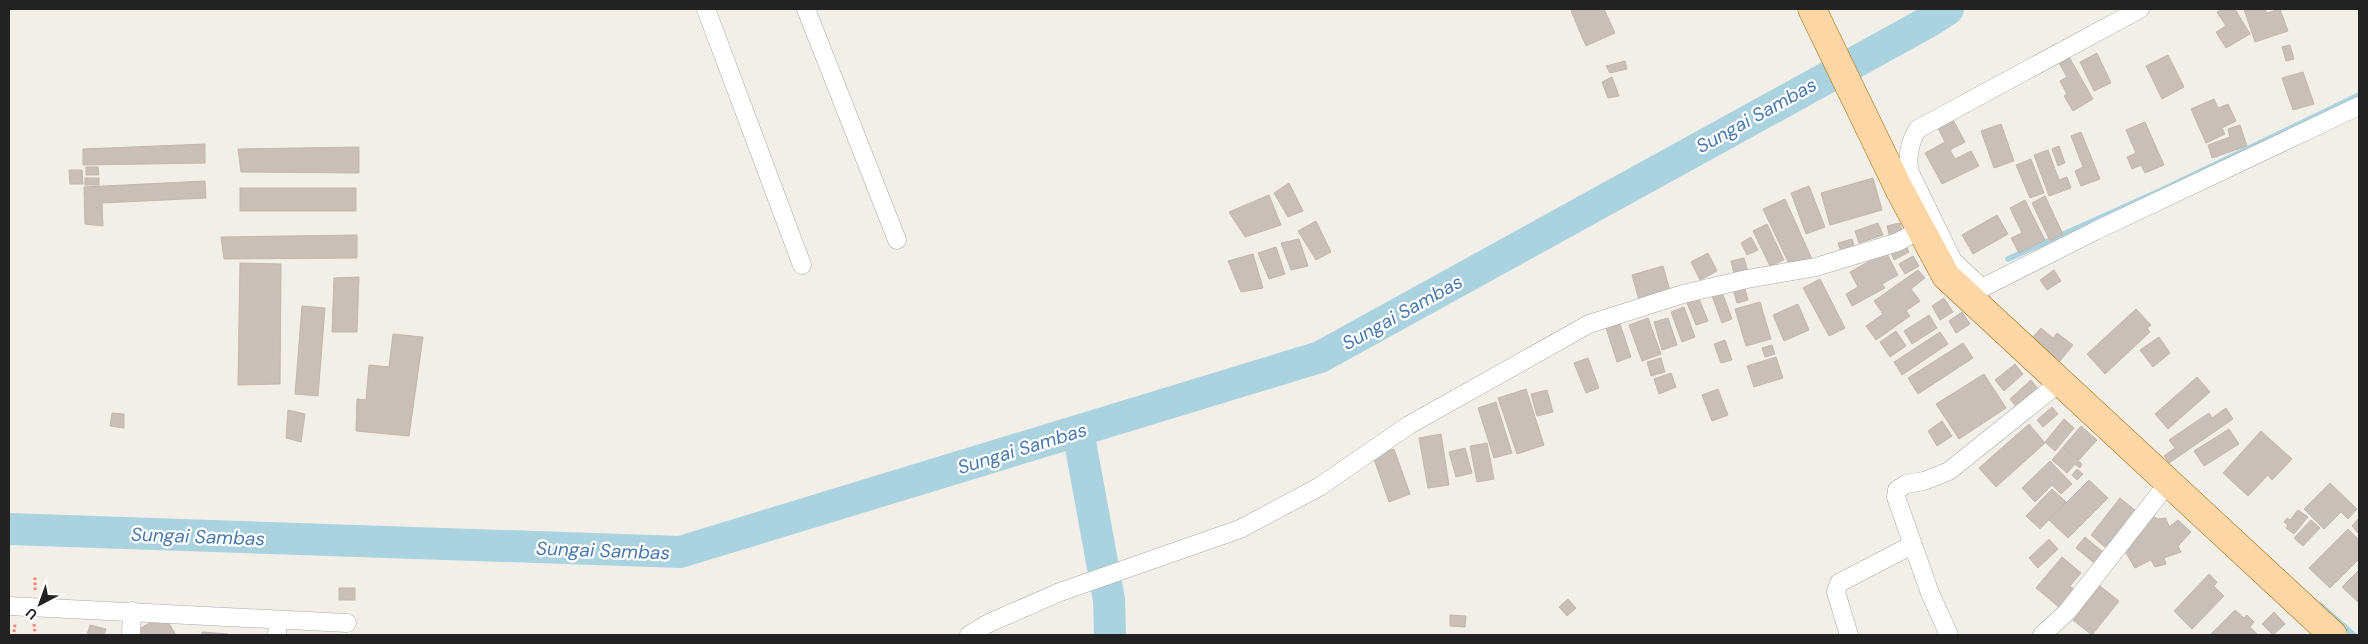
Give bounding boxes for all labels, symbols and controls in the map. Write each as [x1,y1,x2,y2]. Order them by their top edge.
water label: Sungai Sambas [1692,72,1821,159]
water label: Sungai Sambas [1338,269,1467,356]
water label: Sungai Sambas [954,417,1090,480]
water label: Sungai Sambas [131,522,265,551]
water label: Sungai Sambas [536,536,670,565]
north arrow [15,579,65,629]
text: U [22,604,41,624]

